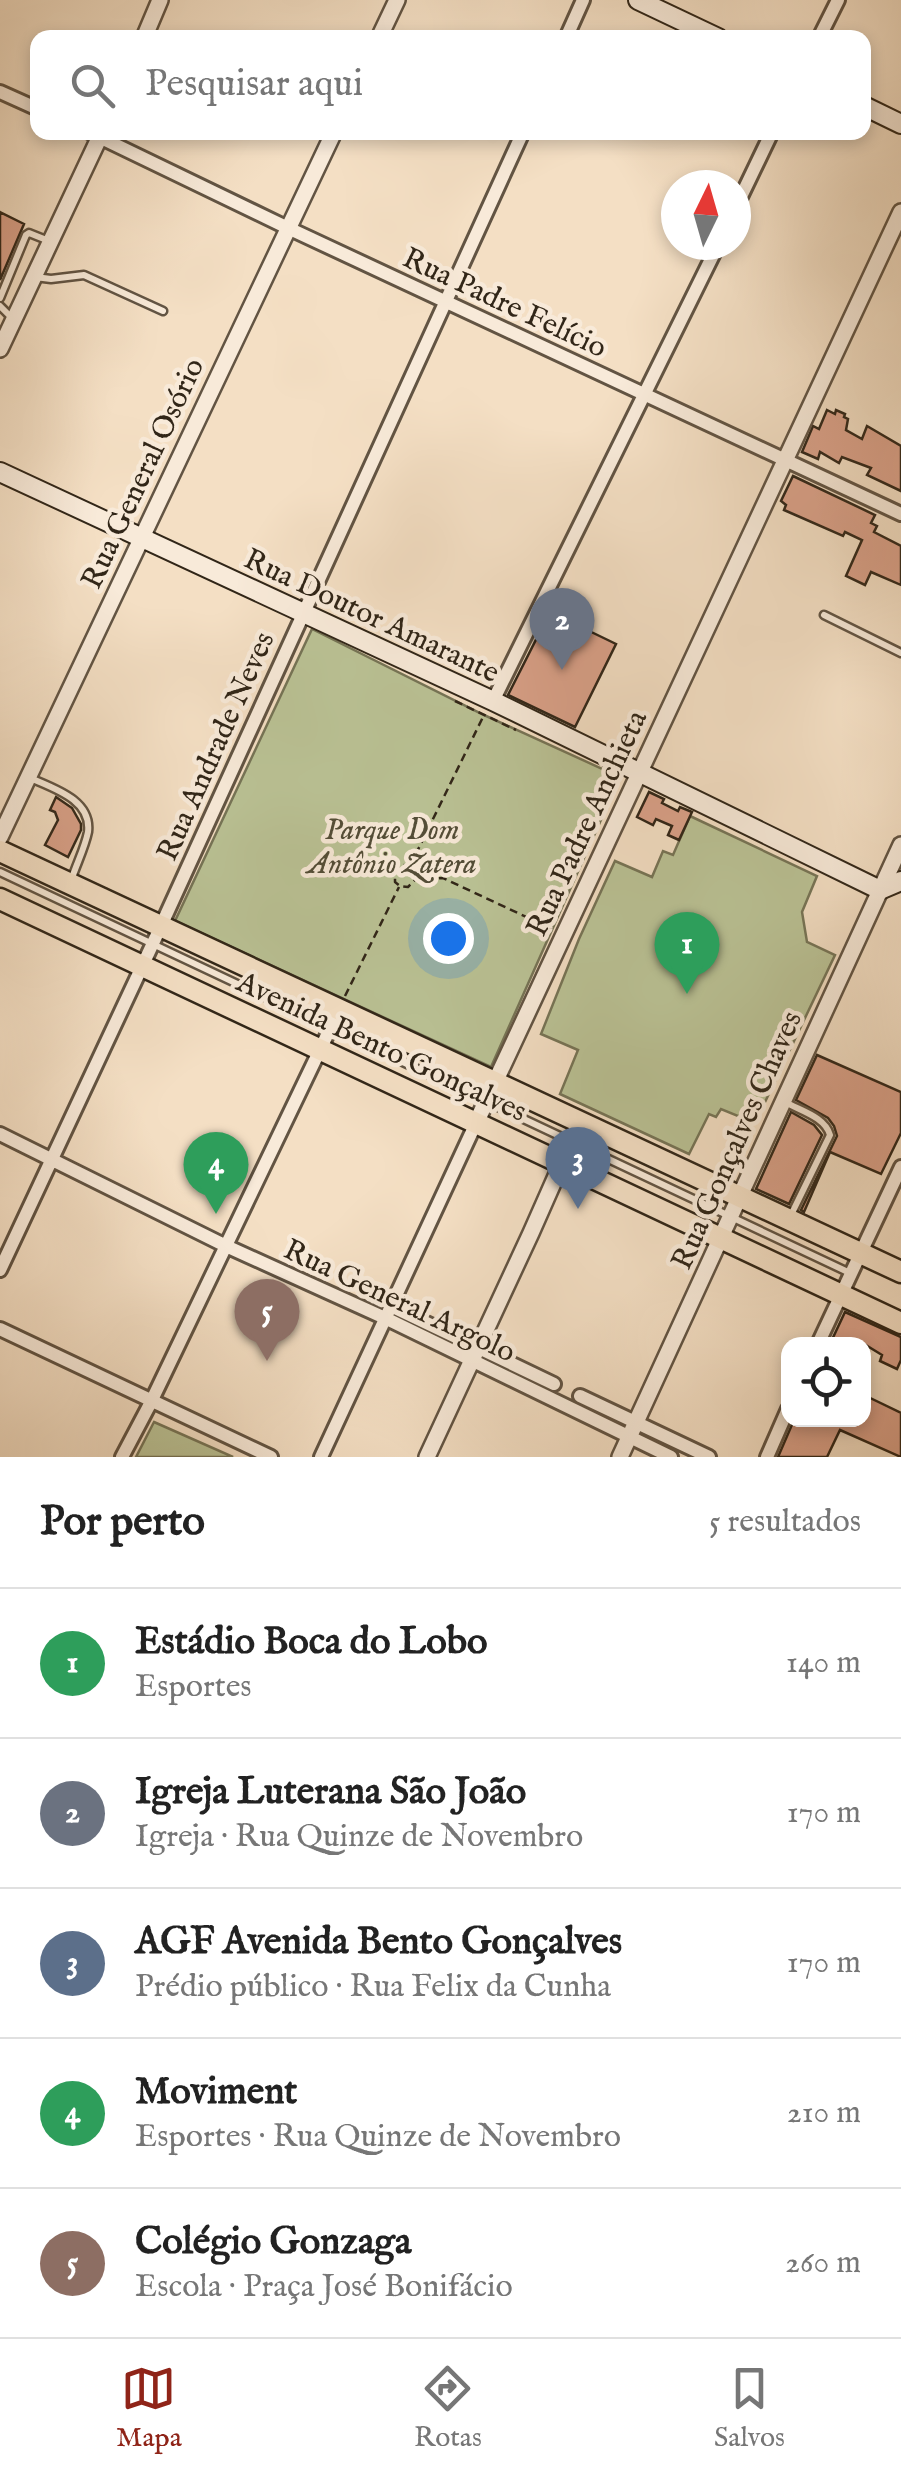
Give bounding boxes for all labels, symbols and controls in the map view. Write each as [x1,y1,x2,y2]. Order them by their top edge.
search box [30,30,871,140]
icon: search [65,58,120,113]
text: Pesquisar aqui [145,61,363,109]
north arrow [661,170,751,260]
street label: Rua Padre Felício [396,240,612,368]
street label: Rua General Osório [74,352,214,595]
street label: Rua Doutor Amarante [237,541,505,693]
pin: 2 [530,588,594,670]
street label: Rua Andrade Neves [149,626,284,867]
street label: Rua Padre Anchieta [519,705,657,943]
park label: Parque Dom Antônio Zatera [305,812,476,884]
pin: 1 [654,912,720,994]
your location [423,913,474,964]
street label: Avenida Bento Gonçalves [229,964,532,1132]
street label: Rua Gonçalves Chaves [664,1006,812,1276]
pin: 3 [546,1126,610,1209]
pin: 4 [184,1132,248,1214]
street label: Rua General Argolo [277,1231,521,1372]
pin: 5 [234,1278,300,1361]
map controls [781,1337,871,1427]
button: locate [781,1337,871,1427]
text: Por perto [40,1496,205,1549]
text: 5 resultados [709,1502,861,1543]
text: Estádio Boca do Lobo [135,1619,488,1667]
text: 1 [67,1643,78,1684]
text: 140 m [786,1643,861,1684]
text: Esportes [135,1667,252,1708]
text: Igreja Luterana São João [135,1769,526,1817]
text: 2 [65,1793,80,1834]
text: 170 m [787,1793,861,1834]
text: Igreja · Rua Quinze de Novembro [135,1817,583,1858]
text: AGF Avenida Bento Gonçalves [135,1919,622,1967]
text: 3 [67,1943,78,1984]
text: 170 m [787,1943,861,1984]
text: Prédio público · Rua Felix da Cunha [135,1967,611,2008]
text: Moviment [135,2069,297,2117]
text: 4 [65,2093,80,2134]
text: 210 m [787,2093,861,2134]
text: Esportes · Rua Quinze de Novembro [135,2117,621,2158]
text: Colégio Gonzaga [135,2219,411,2267]
text: 5 [67,2243,78,2284]
text: 260 m [785,2243,861,2284]
text: Escola · Praça José Bonifácio [135,2267,513,2308]
tab: Mapa [116,2361,182,2456]
tab: Rotas [414,2361,482,2456]
tab: Salvos [714,2361,785,2456]

